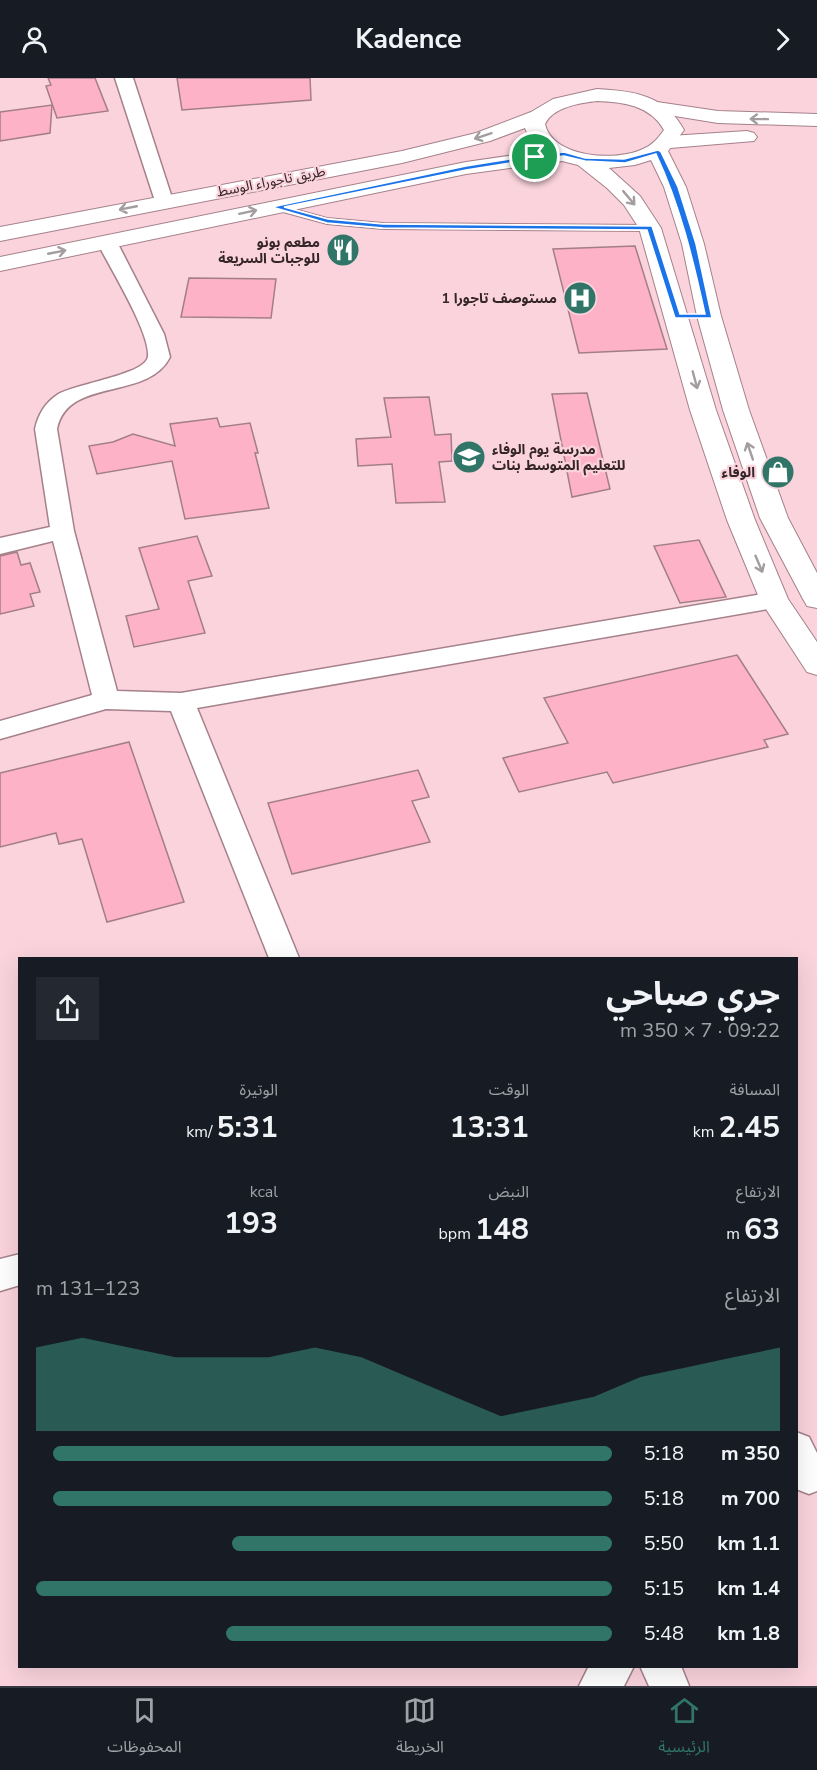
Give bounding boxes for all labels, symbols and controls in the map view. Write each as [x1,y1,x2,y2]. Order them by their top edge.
text: Kadence [355,21,462,58]
icon: person [18,23,51,56]
icon: forward [766,23,799,56]
one-way arrow [749,113,769,125]
one-way arrow [474,131,493,142]
pin [509,131,560,182]
icon: arrive [518,140,551,173]
street label: طريق تاجوراء الوسط [215,162,327,201]
one-way arrow [622,190,636,205]
one-way arrow [118,203,138,214]
one-way arrow [239,206,258,218]
restaurant icon: مطعم بونو للوجبات السريعة [325,232,361,268]
place label: مطعم بونو للوجبات السريعة [218,233,320,268]
one-way arrow [47,246,67,257]
hospital icon: مستوصف تاجورا 1 [562,280,598,316]
place label: مستوصف تاجورا 1 [441,289,557,308]
one-way arrow [689,370,701,389]
school or university icon: مدرسة يوم الوفاء للتعليم المتوسط بنات [451,439,487,475]
place label: مدرسة يوم الوفاء للتعليم المتوسط بنات [492,440,626,476]
one-way arrow [744,442,755,461]
shop icon: الوفاء [760,454,796,490]
place label: الوفاء [722,463,755,482]
one-way arrow [754,554,765,572]
text: جري صباحي [606,972,780,1017]
button: share [36,977,99,1040]
text: 09:22 · 7 × 350 m [620,1017,780,1044]
text: الوتيرة [240,1079,278,1101]
text: الوقت [489,1079,529,1101]
text: المسافة [730,1079,780,1101]
text: 5:31 [217,1107,278,1148]
text: 13:31 [450,1107,529,1148]
text: 2.45 [719,1107,780,1148]
text: /km [186,1121,217,1143]
text: km [693,1121,719,1143]
text: kcal [250,1181,278,1203]
text: النبض [488,1181,529,1203]
text: الارتفاع [736,1181,780,1203]
text: 193 [224,1203,278,1244]
text: 148 [475,1209,529,1250]
text: 63 [744,1209,780,1250]
text: bpm [439,1223,475,1245]
text: m [726,1223,744,1245]
text: 123–131 m [36,1275,140,1302]
text: الارتفاع [725,1282,780,1309]
text: 5:18 [643,1440,684,1467]
text: 350 m [721,1440,780,1467]
text: 5:18 [643,1485,684,1512]
text: 700 m [721,1485,780,1512]
text: 5:50 [643,1530,684,1557]
text: 1.1 km [717,1530,780,1557]
text: 5:15 [643,1575,684,1602]
text: 1.4 km [717,1575,780,1602]
text: 5:48 [643,1620,684,1647]
text: 1.8 km [717,1620,780,1647]
tab: المحفوظات [107,1694,182,1764]
tab: الخريطة [396,1694,444,1764]
tab: الرئيسية [658,1694,710,1764]

